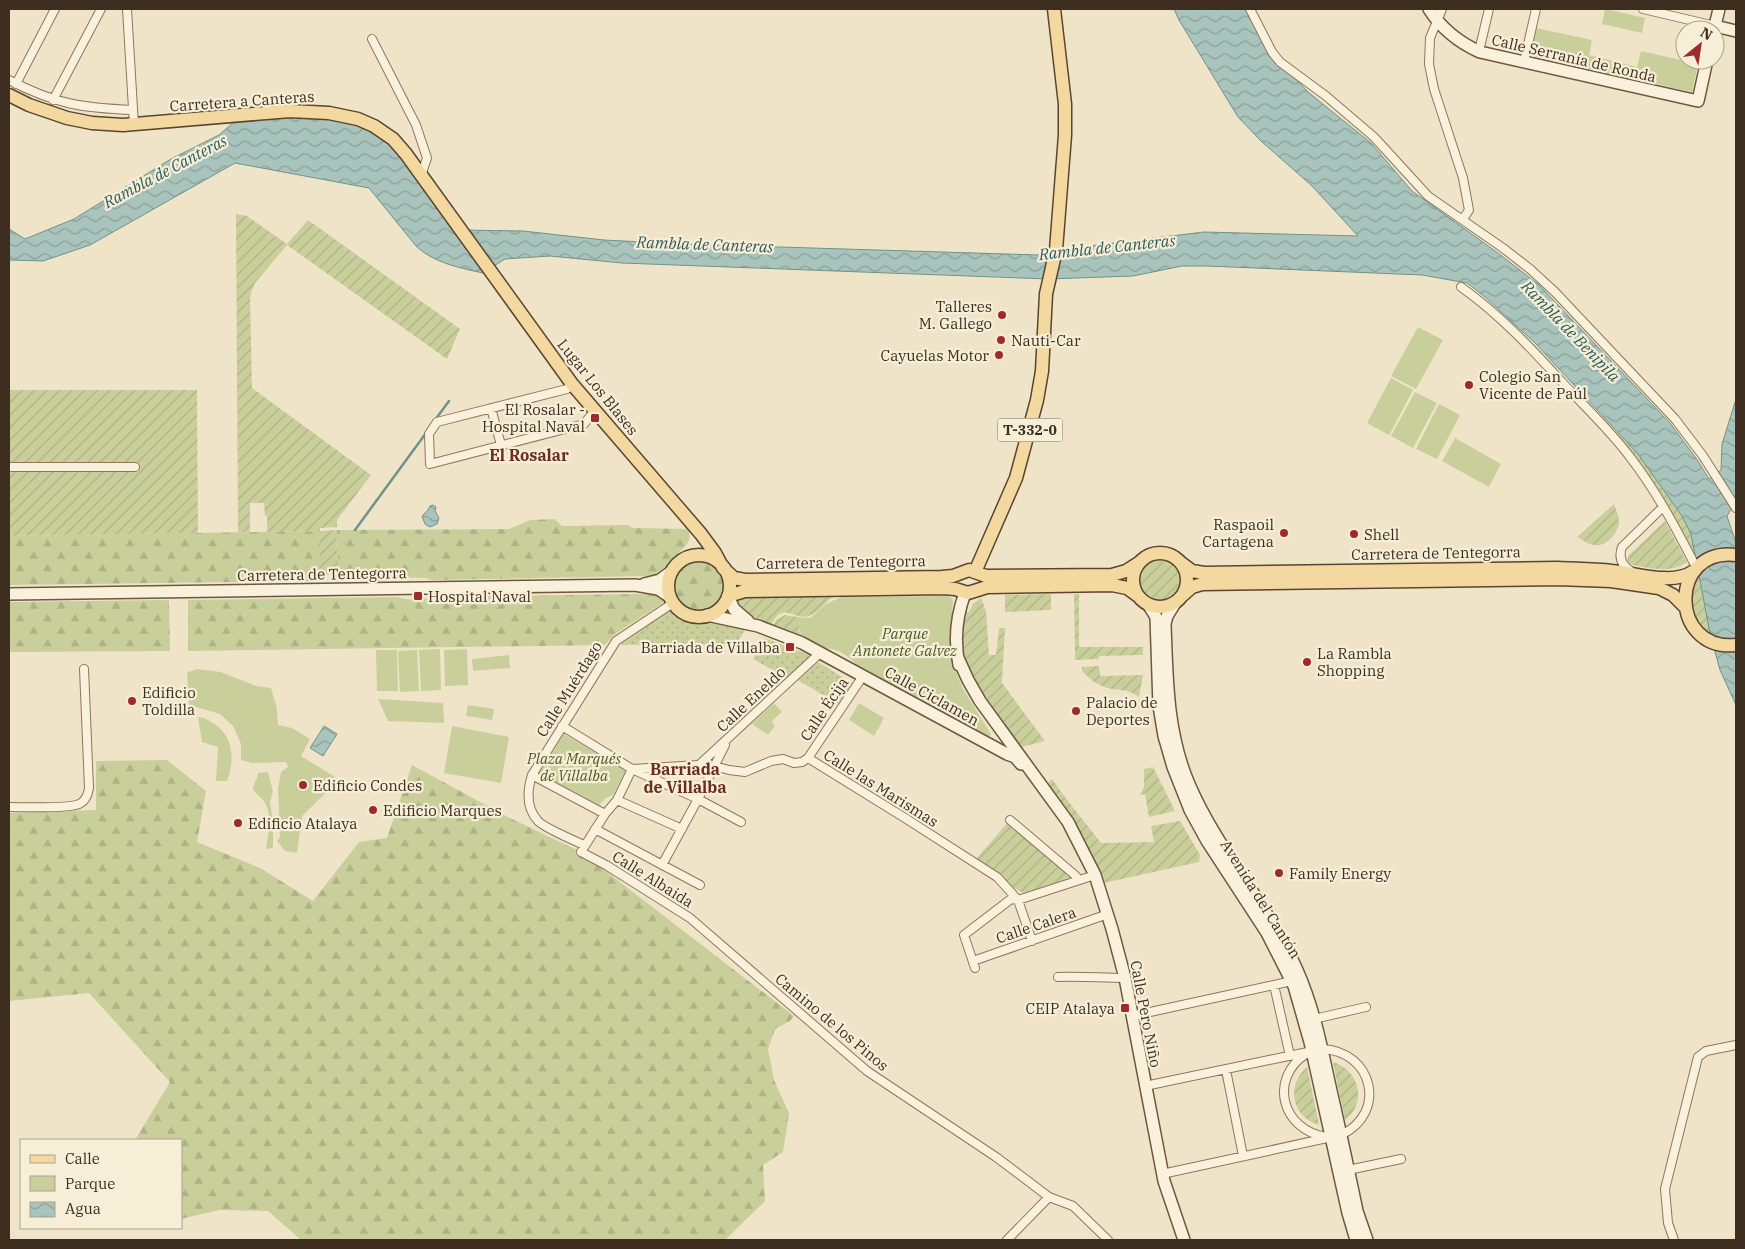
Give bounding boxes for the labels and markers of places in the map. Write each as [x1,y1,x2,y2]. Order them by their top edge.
place label: Talleres M. Gallego [919,297,992,333]
marker: Talleres M. Gallego [996,309,1008,321]
place label: Nauti-Car [1011,331,1081,350]
marker: Nauti-Car [995,334,1007,346]
place label: Cayuelas Motor [881,346,989,365]
marker: Cayuelas Motor [993,349,1005,361]
place label: Colegio San Vicente de Paúl [1479,367,1587,403]
marker: Colegio San Vicente de Paúl [1463,379,1475,391]
place label: El Rosalar - Hospital Naval [482,400,585,436]
marker: El Rosalar - Hospital Naval [589,412,601,424]
place label: Raspaoil Cartagena [1202,515,1274,551]
place label: Shell [1364,525,1399,544]
marker: Raspaoil Cartagena [1278,527,1290,539]
marker: Shell [1348,528,1360,540]
place label: Hospital Naval [428,587,531,606]
marker: Hospital Naval [412,590,424,602]
place label: Barriada de Villalba [641,638,780,657]
marker: Barriada de Villalba [784,641,796,653]
place label: La Rambla Shopping [1317,644,1392,680]
marker: La Rambla Shopping [1301,656,1313,668]
place label: Edificio Toldilla [142,683,196,719]
place label: Palacio de Deportes [1086,693,1158,729]
marker: Edificio Toldilla [126,695,138,707]
marker: Palacio de Deportes [1070,705,1082,717]
place label: Edificio Condes [313,776,422,795]
marker: Edificio Condes [297,779,309,791]
place label: Edificio Marques [383,801,502,820]
marker: Edificio Marques [367,804,379,816]
place label: Edificio Atalaya [248,814,357,833]
marker: Edificio Atalaya [232,817,244,829]
place label: Family Energy [1289,864,1391,883]
marker: Family Energy [1273,867,1285,879]
place label: CEIP Atalaya [1025,999,1115,1018]
marker: CEIP Atalaya [1119,1002,1131,1014]

